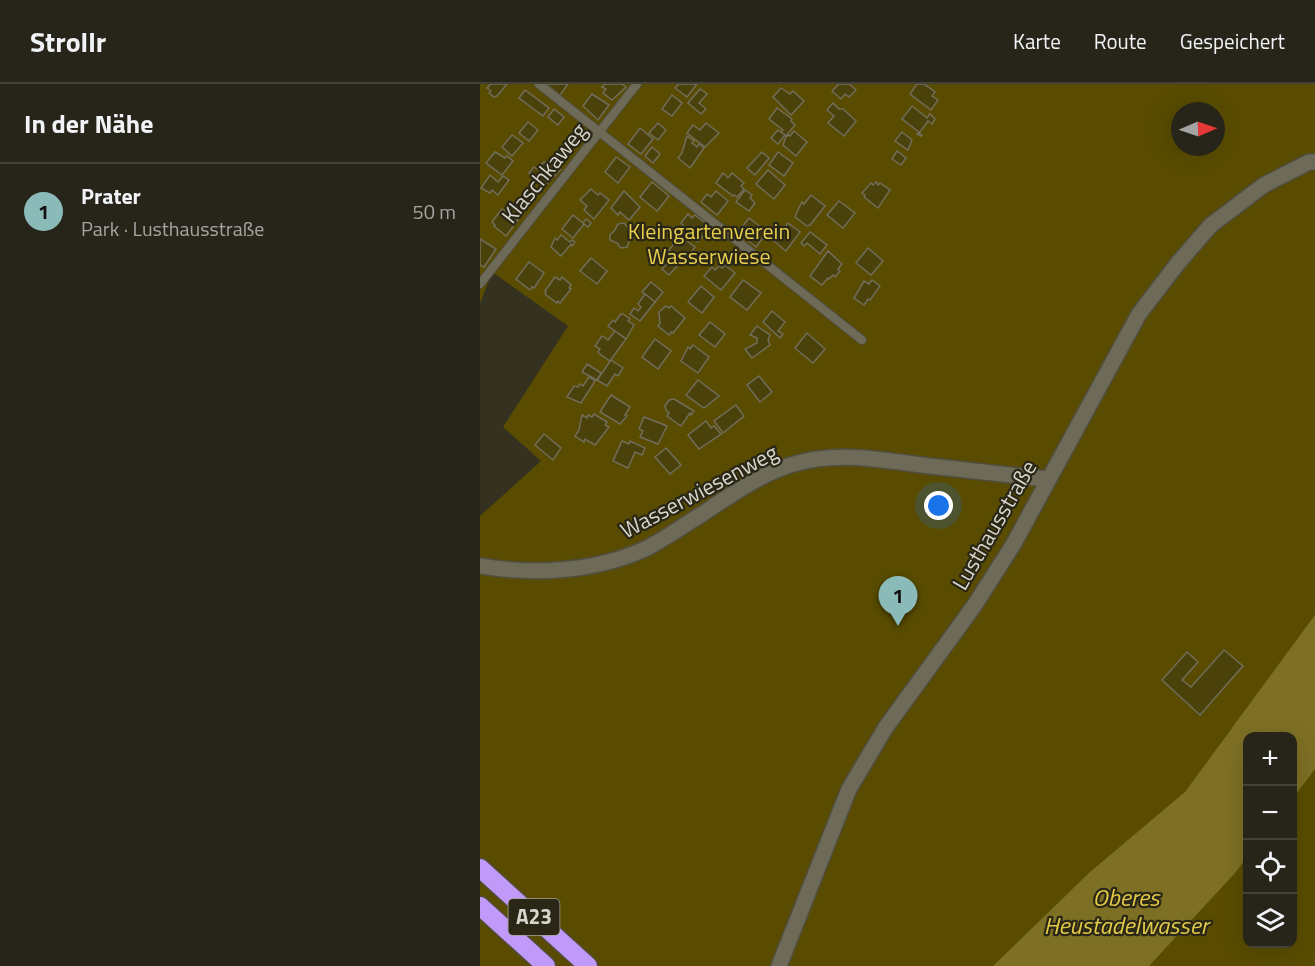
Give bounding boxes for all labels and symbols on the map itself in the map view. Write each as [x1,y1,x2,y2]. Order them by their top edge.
north arrow [1171,102,1225,156]
street label: Klaschkaweg [493,115,595,231]
park label: Kleingartenverein Wasserwiese [628,214,790,273]
street label: Wasserwiesenweg [614,435,784,547]
street label: Lusthausstraße [943,454,1045,596]
your location [924,491,953,520]
pin: 1 [878,576,918,626]
water label: Oberes Heustadelwasser [1044,879,1212,943]
road number: A23 [508,899,560,935]

